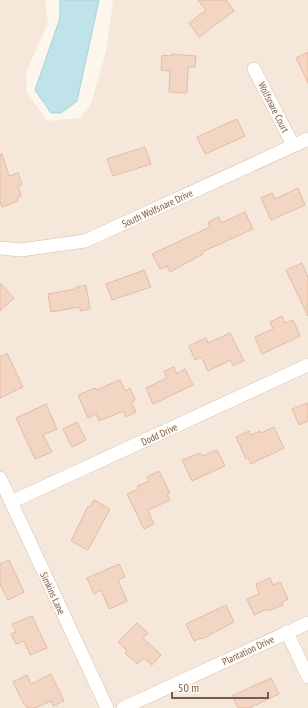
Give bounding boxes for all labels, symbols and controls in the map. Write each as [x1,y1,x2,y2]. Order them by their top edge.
street label: Wolfsnare Court [255,80,292,135]
street label: South Wolfsnare Drive [120,186,195,231]
street label: Dodd Drive [139,420,179,448]
street label: Simkins Lane [37,570,68,617]
street label: Plantation Drive [220,633,276,668]
scale bar [172,674,268,700]
text: 50 m [178,680,199,695]

